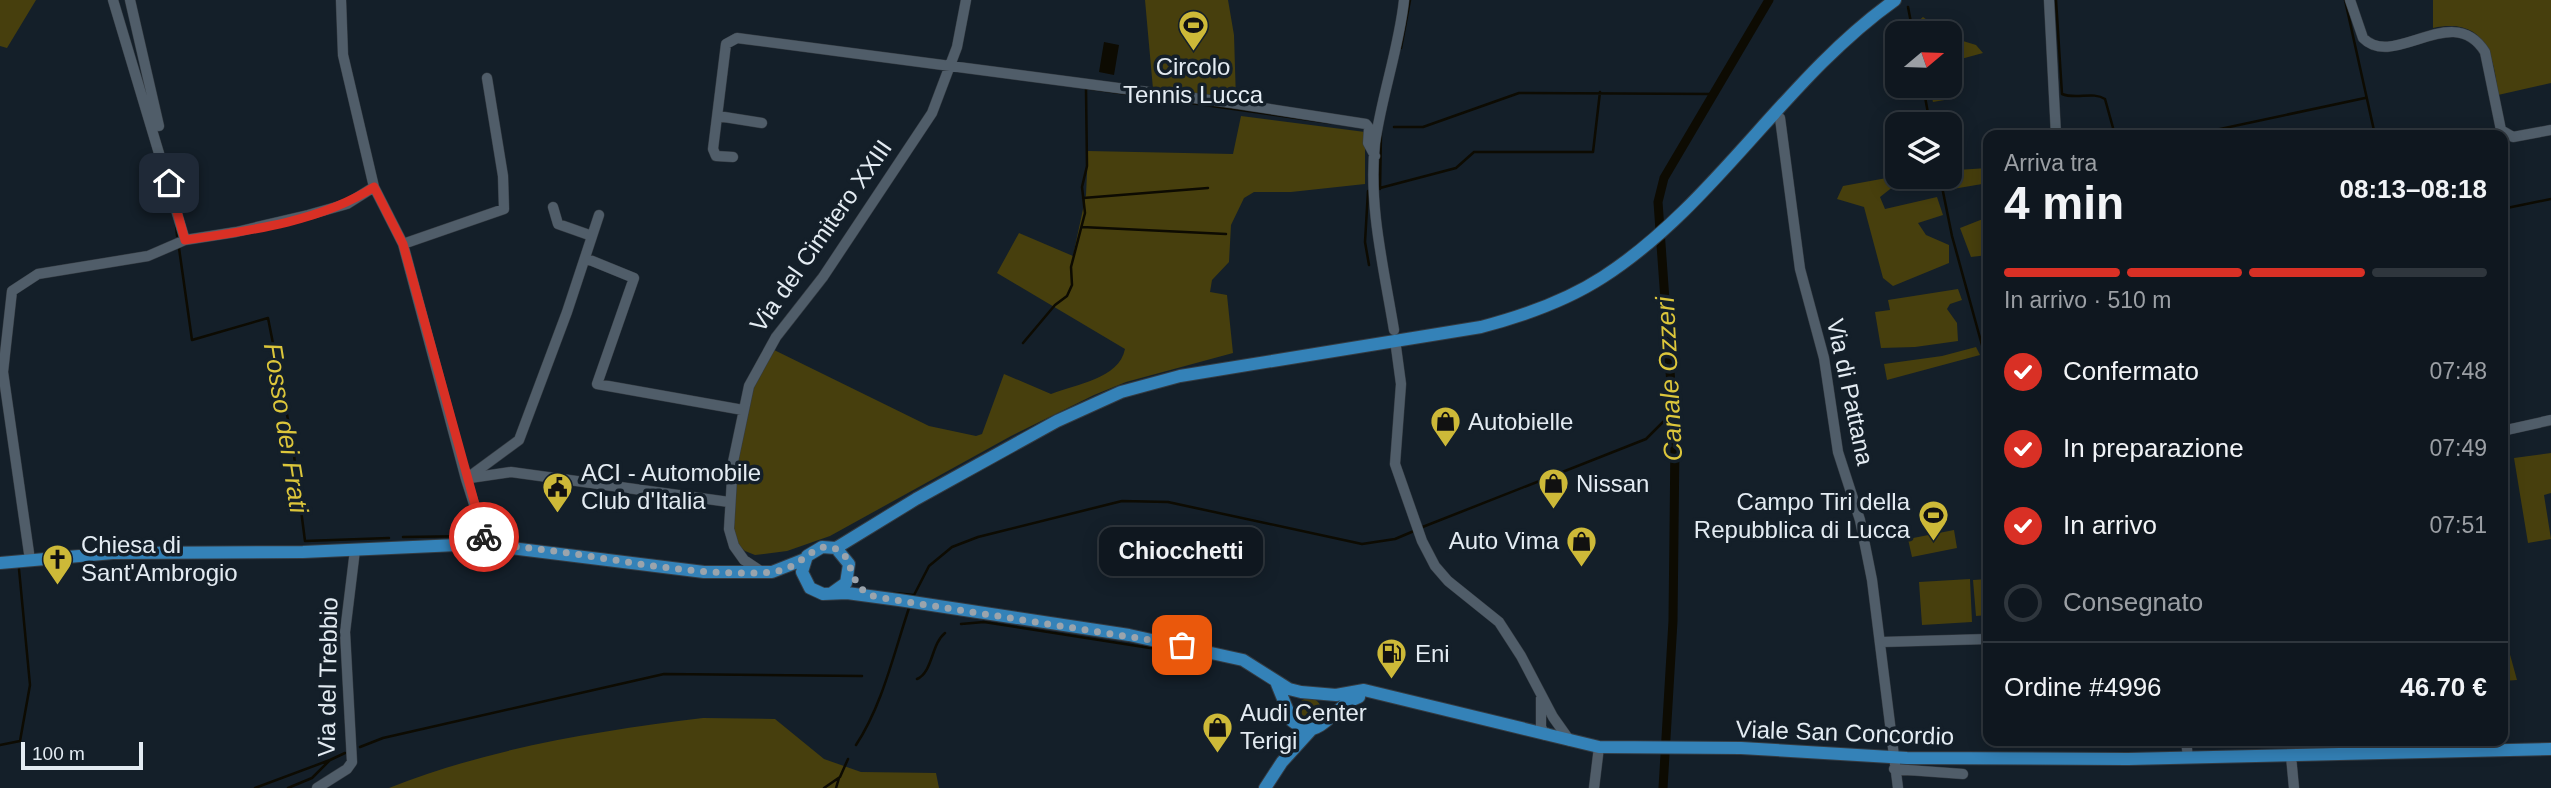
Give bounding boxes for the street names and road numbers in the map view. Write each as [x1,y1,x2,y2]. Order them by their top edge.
street label: Via del Cimitero XXIII [744,135,897,337]
street label: Via di Pattana [1822,316,1879,468]
street label: Via del Trebbio [313,597,342,757]
street label: Viale San Concordio [1735,715,1955,750]

